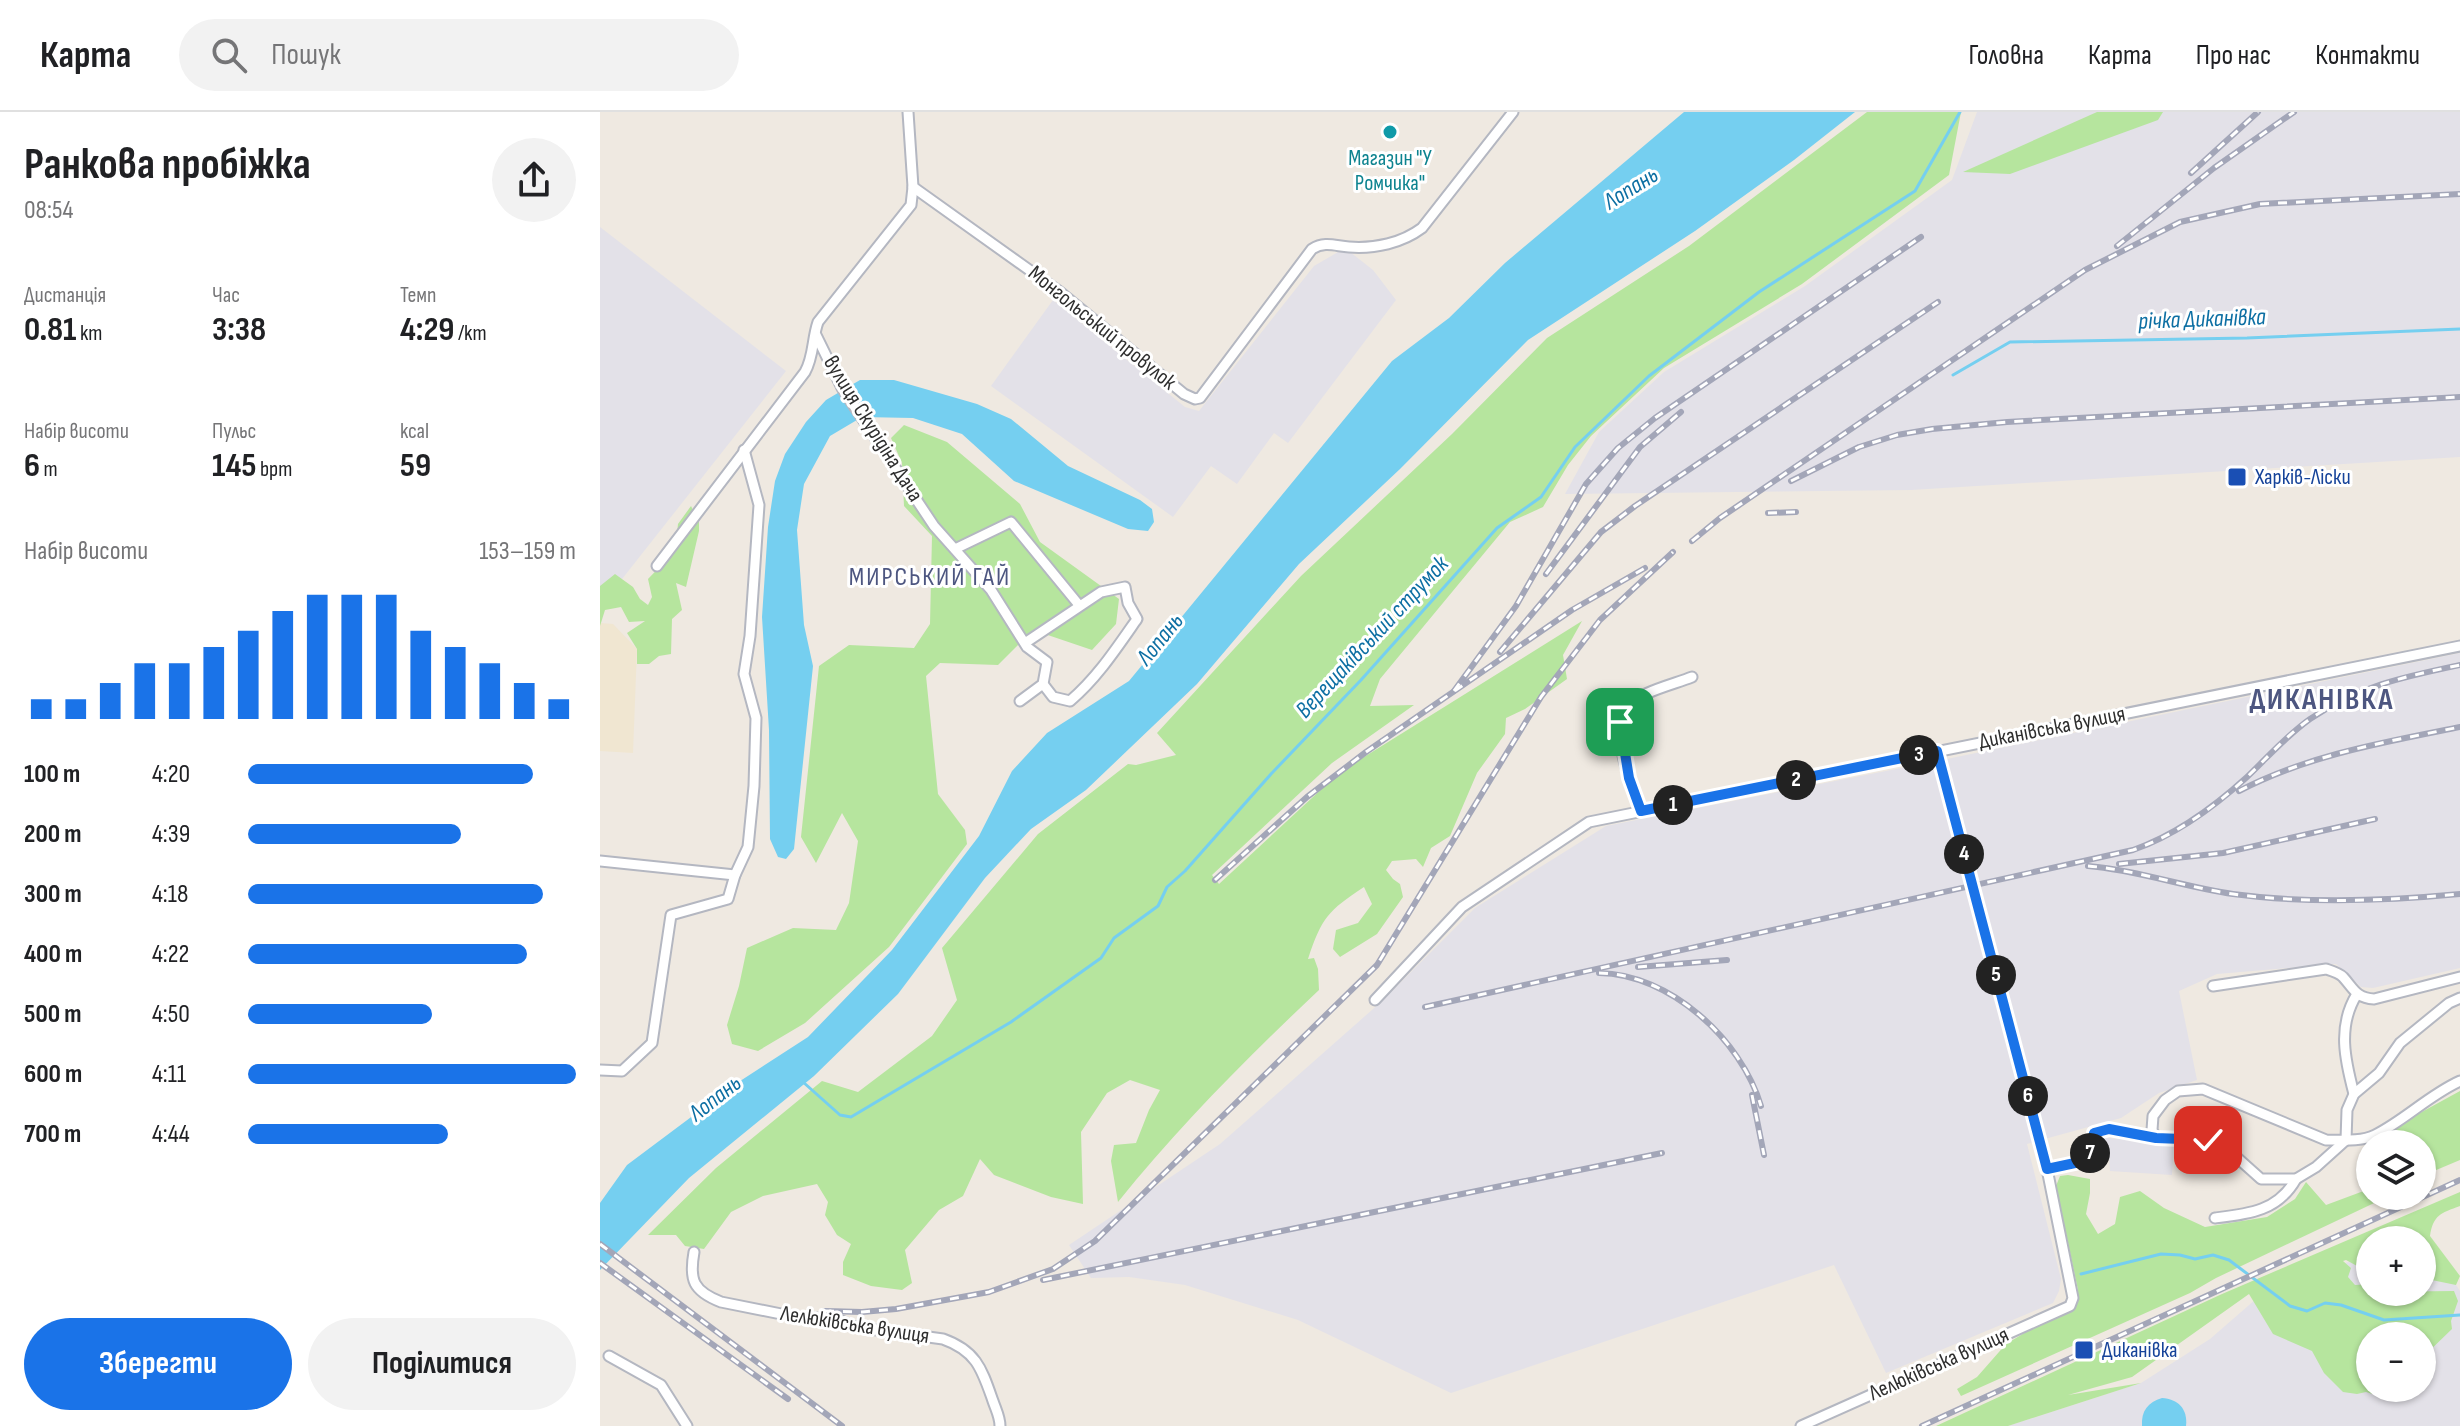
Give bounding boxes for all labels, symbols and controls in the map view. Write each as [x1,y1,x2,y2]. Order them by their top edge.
search box [179,19,739,91]
text: Карта [40,33,131,78]
icon: search [207,33,251,77]
text: Пошук [271,37,341,73]
text: Головна [1968,39,2044,72]
text: Карта [2088,39,2152,72]
text: Про нас [2196,39,2271,72]
text: Контакти [2315,39,2420,72]
marker: Магазин "У Ромчика" [1381,123,1399,141]
text: Ранкова пробіжка [24,138,311,191]
button: share [492,138,576,222]
place label: Магазин "У Ромчика" [1348,145,1433,197]
water label: Лопань [1598,160,1664,216]
text: 08:54 [24,195,73,226]
street label: Монгольський провулок [1022,260,1182,396]
text: Дистанція [24,282,106,309]
text: Час [212,282,240,309]
text: Темп [400,282,436,309]
water label: річка Диканівка [2137,302,2266,336]
text: 0.81 [24,309,76,350]
text: 3:38 [212,309,266,350]
text: 4:29 [400,309,454,350]
text: km [76,320,102,347]
text: /km [454,320,487,347]
street label: вулиця Скурідіна Дача [817,351,929,507]
text: Набір висоти [24,418,129,445]
text: Пульс [212,418,256,445]
text: kcal [400,418,429,445]
text: 6 [24,445,40,486]
text: 145 [212,445,256,486]
text: 59 [400,445,431,486]
text: m [40,456,58,483]
text: bpm [256,456,292,483]
place label: Харків-Ліски [2254,464,2351,491]
marker: Харків-Ліски [2226,466,2248,488]
text: Набір висоти [24,536,148,567]
text: 153–159 m [479,536,576,567]
water label: Верещаківський струмок [1290,549,1455,724]
district label: МИРСЬКИЙ ГАЙ [849,562,1011,593]
water label: Лопань [1130,607,1190,672]
district label: ДИКАНІВКА [2249,682,2395,718]
pin [1586,688,1654,756]
icon: arrive [1598,700,1642,744]
street label: Диканівська вулиця [1976,701,2128,755]
pin: 3 [1899,735,1939,775]
text: 3 [1914,741,1924,768]
text: 100 m [24,759,80,790]
text: 4:20 [152,759,190,790]
pin: 2 [1776,760,1816,800]
text: 2 [1791,766,1801,793]
pin: 1 [1653,785,1693,825]
text: 1 [1669,791,1677,818]
text: 200 m [24,819,81,850]
text: 4:39 [152,819,190,850]
pin: 4 [1944,834,1984,874]
text: 4 [1959,840,1969,867]
text: 300 m [24,879,82,910]
text: 4:18 [152,879,188,910]
text: 400 m [24,939,82,970]
text: 4:22 [152,939,189,970]
pin: 5 [1976,955,2016,995]
text: 5 [1991,961,2001,988]
text: 500 m [24,999,81,1030]
text: 4:50 [152,999,190,1030]
text: 600 m [24,1059,82,1090]
text: 4:11 [152,1059,186,1090]
water label: Лопань [682,1068,747,1128]
pin: 6 [2008,1076,2048,1116]
text: 6 [2023,1082,2033,1109]
pin [2174,1106,2242,1174]
icon: check [2186,1118,2230,1162]
text: 700 m [24,1119,81,1150]
text: 4:44 [152,1119,190,1150]
map controls [2356,1130,2436,1402]
button: layers [2356,1130,2436,1210]
pin: 7 [2070,1133,2110,1173]
text: 7 [2085,1139,2095,1166]
button: + [2356,1226,2436,1306]
street label: Лелюківська вулиця [778,1300,931,1350]
button: Зберегти [24,1318,292,1410]
button: Поділитися [308,1318,576,1410]
street label: Лелюківська вулиця [1864,1321,2013,1407]
button: − [2356,1322,2436,1402]
place label: Диканівка [2102,1337,2177,1364]
marker: Диканівка [2073,1339,2095,1361]

